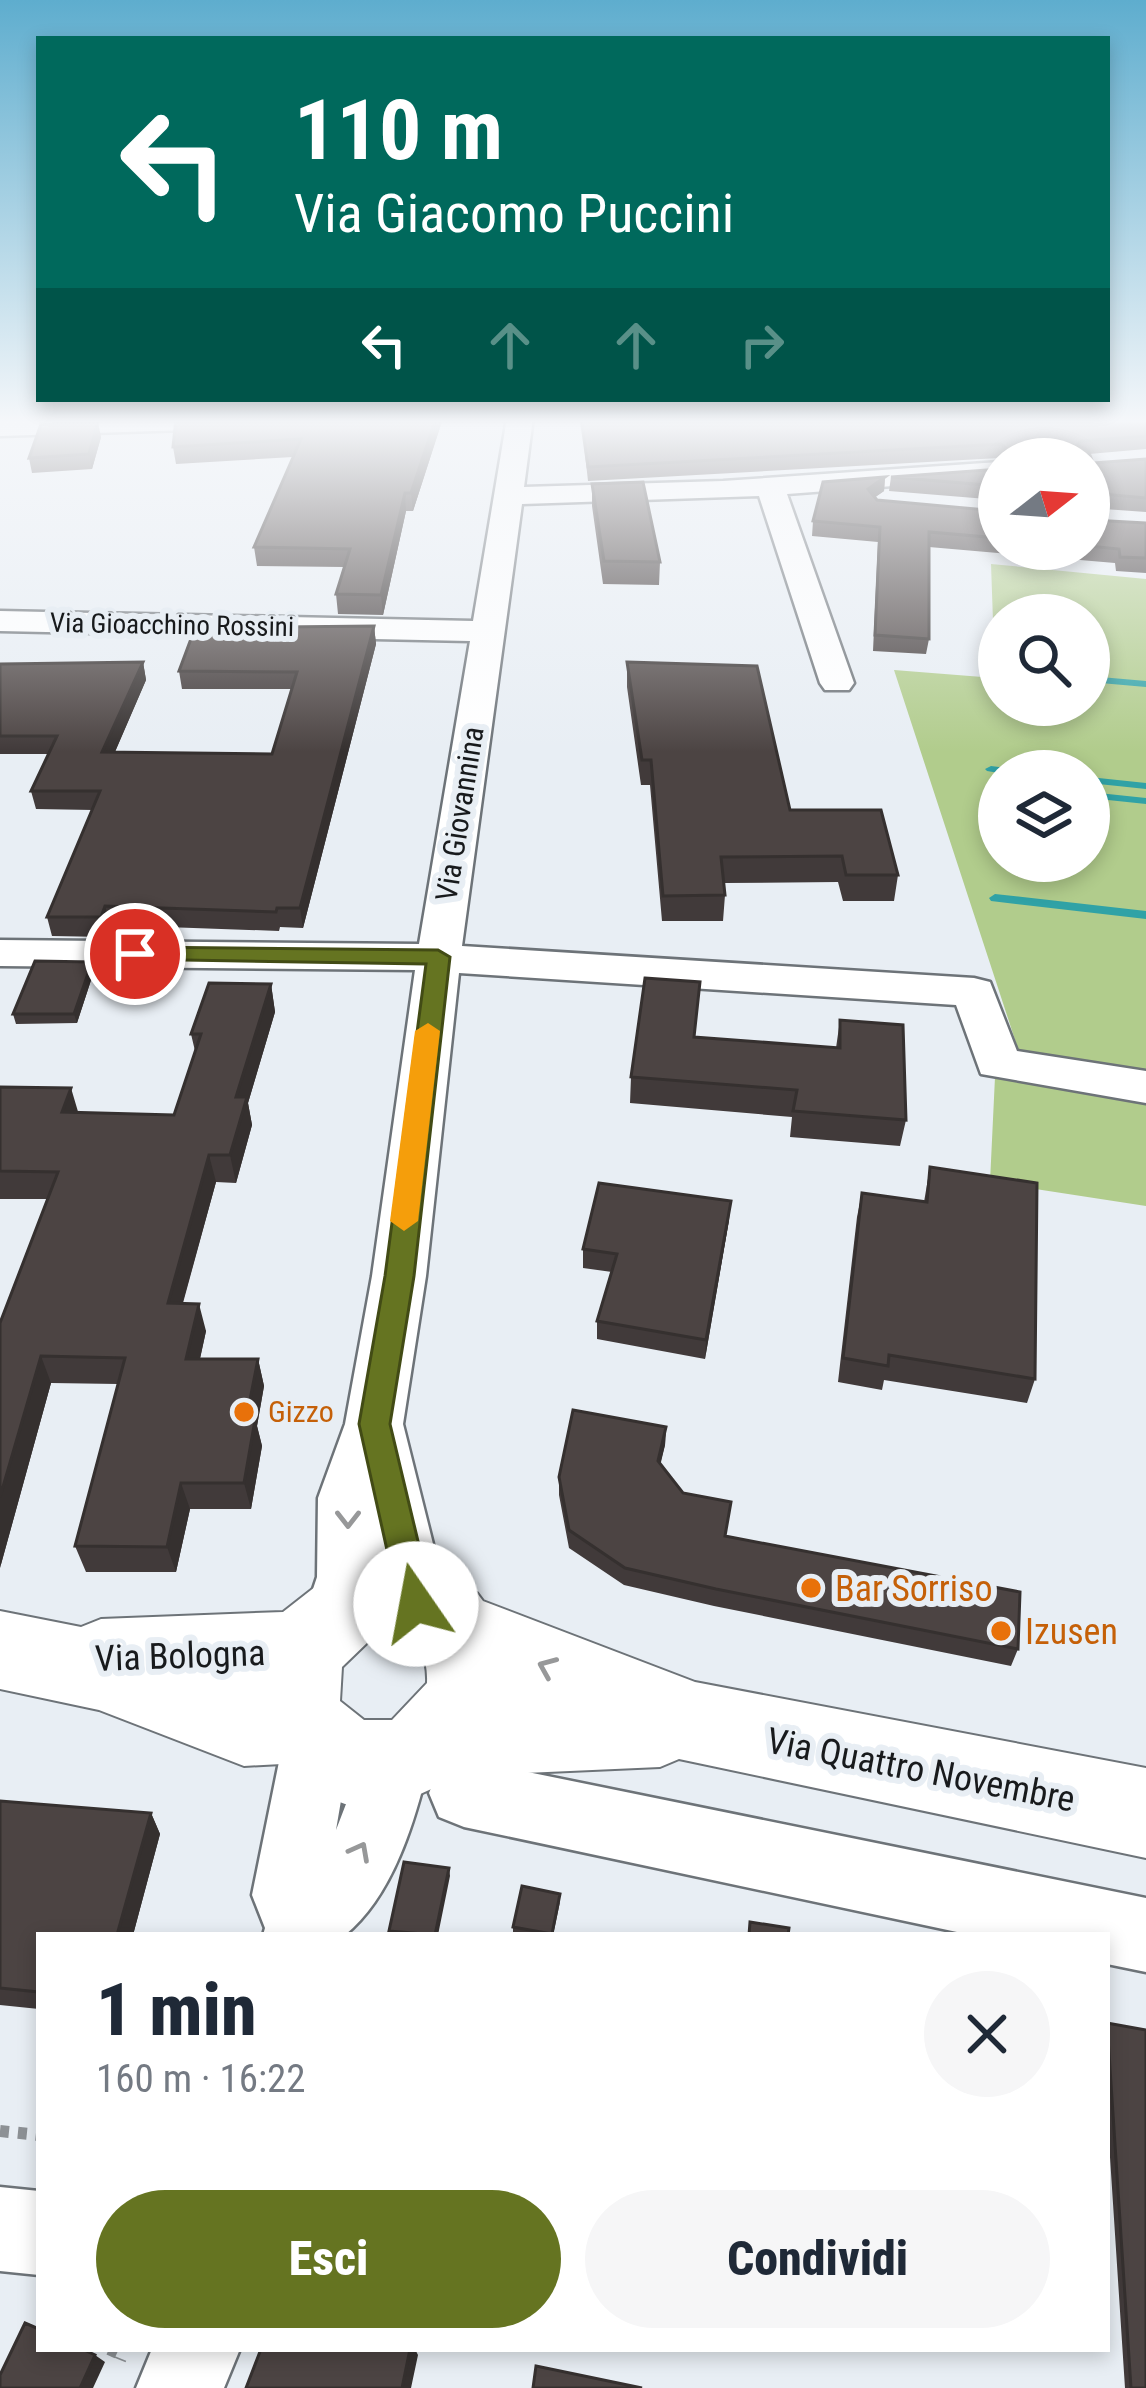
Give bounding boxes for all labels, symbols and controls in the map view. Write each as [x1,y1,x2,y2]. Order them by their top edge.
text: 110 m [294,81,503,180]
icon: left [96,84,252,240]
text: Via Giacomo Puccini [294,182,734,245]
icon: left [351,312,417,378]
icon: ahead [477,312,543,378]
icon: ahead [603,312,669,378]
icon: right [729,312,795,378]
north arrow [978,438,1110,570]
map controls [978,438,1110,882]
button: search [978,594,1110,726]
street label: Via Gioacchino Rossini [50,607,294,643]
street label: Via Giovannina [428,724,491,904]
button: layers [978,750,1110,882]
pin [84,903,186,1005]
icon: arrive [102,921,168,987]
place label: Gizzo [268,1394,334,1429]
marker: Gizzo [231,1399,257,1425]
one-way arrow [336,1510,362,1529]
position arrow [353,1541,479,1667]
place label: Bar Sorriso [835,1568,993,1610]
marker: Bar Sorriso [798,1575,824,1601]
place label: Izusen [1025,1611,1118,1653]
marker: Izusen [988,1618,1014,1644]
street label: Via Bologna [94,1632,266,1680]
one-way arrow [537,1658,559,1682]
street label: Via Quattro Novembre [763,1720,1078,1820]
one-way arrow [346,1842,369,1863]
text: 1 min [96,1968,257,2053]
button: close [924,1971,1050,2097]
text: 160 m · 16:22 [96,2056,306,2102]
button: Esci [96,2190,561,2328]
button: Condividi [585,2190,1050,2328]

